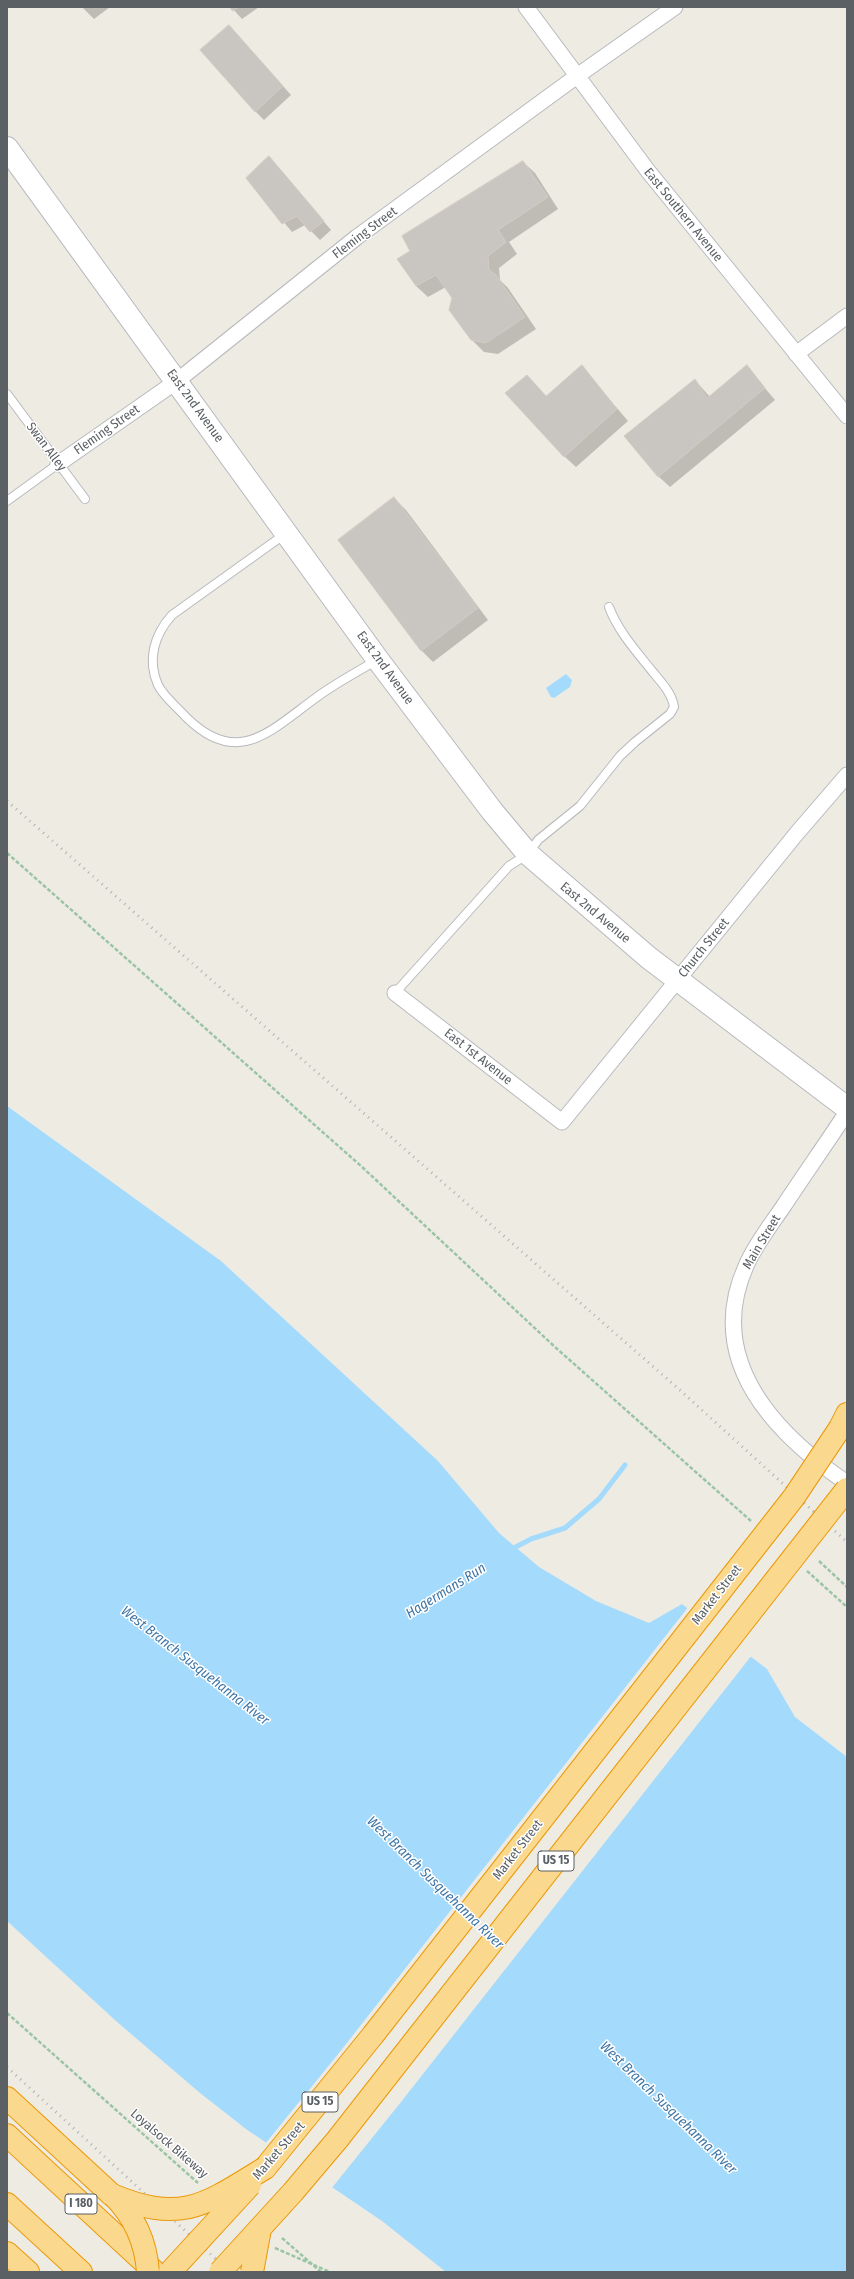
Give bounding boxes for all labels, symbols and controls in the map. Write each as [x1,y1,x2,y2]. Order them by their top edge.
street label: East Southern Avenue [640,165,726,265]
street label: Fleming Street [330,204,400,262]
street label: East 2nd Avenue [163,366,227,446]
street label: Fleming Street [71,402,143,458]
street label: Swan Alley [23,420,69,474]
street label: East 2nd Avenue [353,628,417,708]
street label: East 2nd Avenue [557,879,633,947]
street label: Church Street [675,915,733,981]
street label: East 1st Avenue [441,1026,515,1088]
street label: Main Street [740,1212,784,1272]
water label: Hagermans Run [403,1560,489,1622]
street label: Market Street [689,1562,745,1628]
water label: West Branch Susquehanna River [118,1603,272,1729]
water label: West Branch Susquehanna River [363,1813,507,1953]
street label: Market Street [490,1817,546,1883]
road number: US 15 [538,1851,574,1871]
water label: West Branch Susquehanna River [596,2038,740,2178]
road number: US 15 [302,2092,338,2112]
street label: Loyalsock Bikeway [127,2106,211,2182]
street label: Market Street [250,2119,308,2183]
road number: I 180 [65,2194,97,2214]

